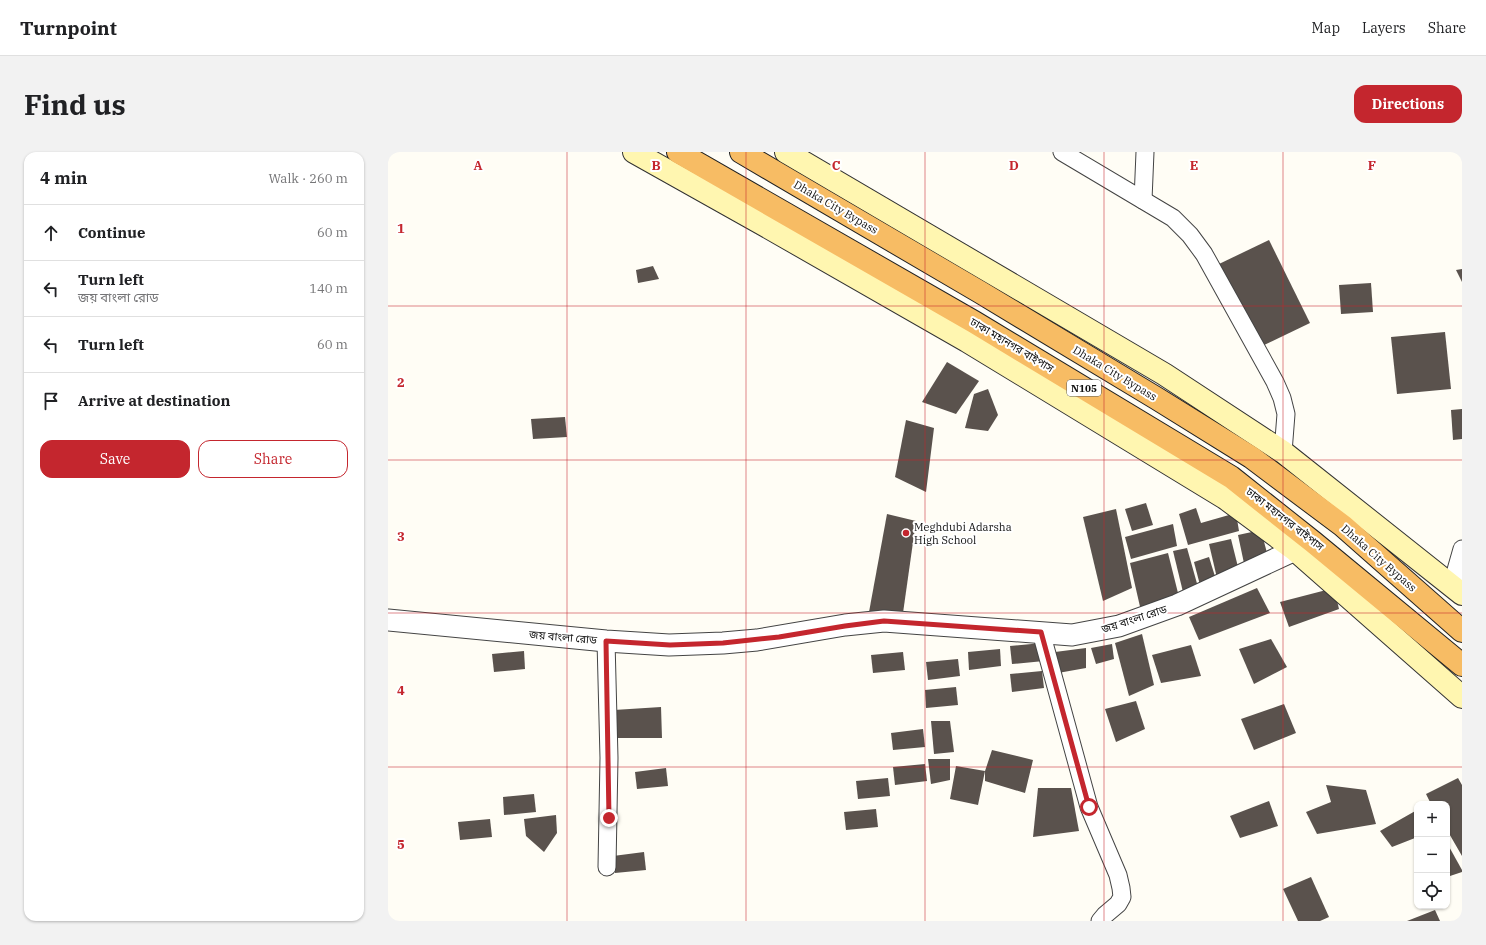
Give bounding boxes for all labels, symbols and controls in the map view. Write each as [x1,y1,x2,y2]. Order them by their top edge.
text: Turnpoint [20,16,117,40]
text: Map [1312,19,1340,37]
text: Layers [1362,19,1406,37]
text: Share [1428,19,1466,37]
button: Directions [1354,85,1462,123]
text: Find us [24,86,126,123]
text: A [473,157,483,174]
text: B [651,157,661,174]
text: C [832,157,841,174]
text: D [1009,157,1019,174]
text: E [1190,157,1198,174]
text: F [1368,157,1376,174]
text: 4 min [40,167,88,189]
text: Walk · 260 m [269,170,348,187]
street label: Dhaka City Bypass [791,177,881,237]
text: 1 [397,220,405,237]
icon: ahead [40,222,62,244]
text: Continue [78,223,145,242]
text: 60 m [317,224,348,241]
text: Turn left [78,270,144,289]
icon: left [40,278,62,300]
text: 140 m [309,280,348,297]
text: জয় বাংলা রোড [78,289,158,306]
street label: ঢাকা মহানগর বাইপাস [967,314,1056,375]
icon: left [40,334,62,356]
text: Turn left [78,335,144,354]
text: 60 m [317,336,348,353]
street label: Dhaka City Bypass [1071,342,1159,404]
text: 2 [397,374,405,391]
road number: N105 [1067,380,1101,396]
icon: arrive [40,390,62,412]
text: Arrive at destination [78,391,230,410]
button: Save [40,440,190,478]
button: Share [198,440,348,478]
street label: ঢাকা মহানগর বাইপাস [1243,484,1327,554]
place label: Meghdubi Adarsha High School [914,520,1012,547]
street label: Dhaka City Bypass [1338,521,1420,595]
text: 3 [397,528,405,545]
marker: Meghdubi Adarsha High School [901,528,911,538]
street label: জয় বাংলা রোড [1099,602,1169,636]
street label: জয় বাংলা রোড [528,627,598,647]
text: 4 [397,682,405,699]
route start [1080,798,1098,816]
map controls [1414,801,1450,909]
button: + [1414,801,1450,837]
route end [600,809,618,827]
text: 5 [397,836,405,853]
button: − [1414,837,1450,873]
button: locate [1414,873,1450,909]

